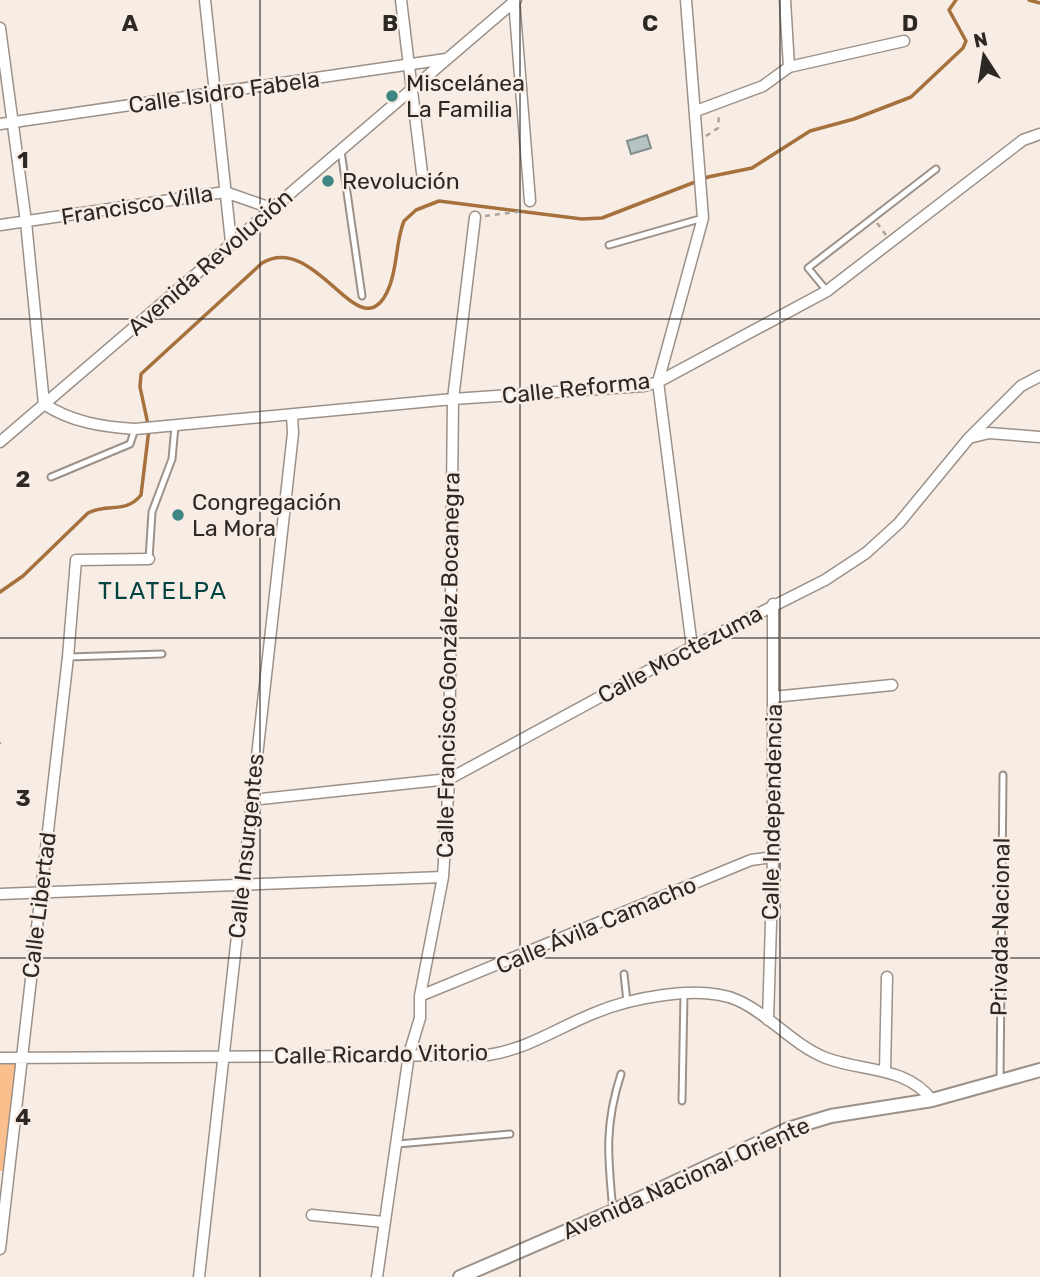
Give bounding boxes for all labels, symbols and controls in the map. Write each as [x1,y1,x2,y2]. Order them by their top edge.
text: A [122,9,139,37]
text: B [382,9,398,37]
text: C [642,9,658,37]
text: D [902,9,918,37]
north arrow [949,21,1019,91]
text: N [971,27,990,53]
street label: Calle Isidro Fabela [127,65,321,119]
place label: Miscelánea La Familia [406,69,525,123]
marker: Miscelánea La Familia [384,88,400,104]
text: 1 [17,146,29,174]
place label: Revolución [342,167,460,195]
marker: Revolución [320,173,336,189]
street label: Francisco Villa [59,179,215,231]
street label: Avenida Revolución [122,183,298,341]
street label: Calle Reforma [500,366,652,410]
text: 2 [16,465,30,493]
street label: Calle Francisco González Bocanegra [431,472,465,858]
place label: Congregación La Mora [192,488,341,542]
marker: Congregación La Mora [170,507,186,523]
district label: TLATELPA [98,577,228,605]
street label: Calle Moctezuma [593,599,767,709]
street label: Calle Independencia [756,704,788,920]
street label: Calle Insurgentes [222,752,270,940]
text: 3 [15,784,31,812]
street label: Calle Libertad [16,830,62,980]
street label: Privada Nacional [984,838,1016,1016]
street label: Calle Ávila Camacho [492,870,700,980]
street label: Calle Ricardo Vitorio [274,1038,488,1070]
text: 4 [15,1103,31,1131]
street label: Avenida Nacional Oriente [558,1111,814,1245]

